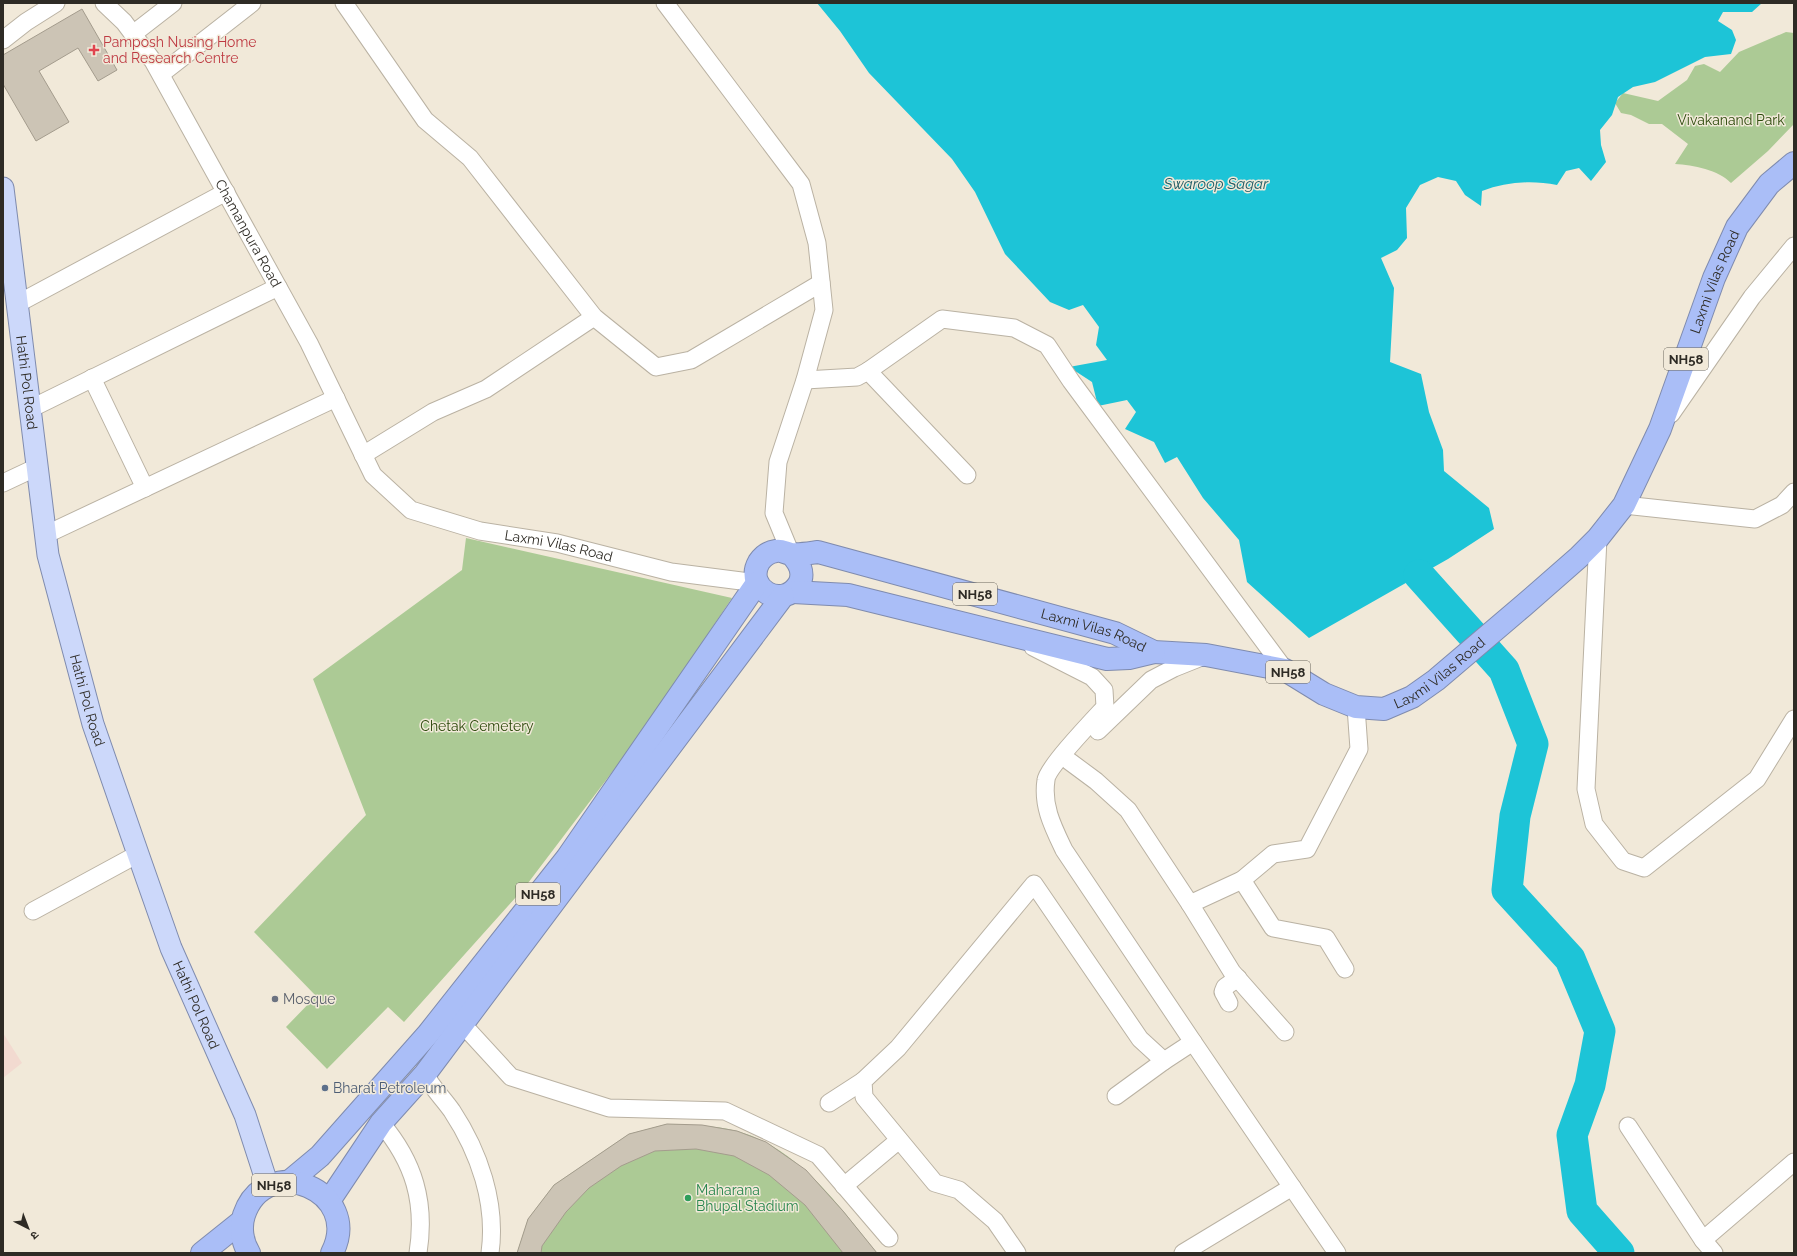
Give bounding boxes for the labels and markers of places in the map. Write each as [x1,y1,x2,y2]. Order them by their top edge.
place label: Pamposh Nusing Home and Research Centre [103,34,257,66]
marker: Pamposh Nusing Home and Research Centre [88,44,100,56]
place label: Mosque [283,991,335,1007]
marker: Mosque [270,994,280,1004]
place label: Bharat Petroleum [333,1080,446,1096]
marker: Bharat Petroleum [320,1083,330,1093]
place label: Maharana Bhupal Stadium [696,1182,799,1214]
marker: Maharana Bhupal Stadium [683,1193,693,1203]

